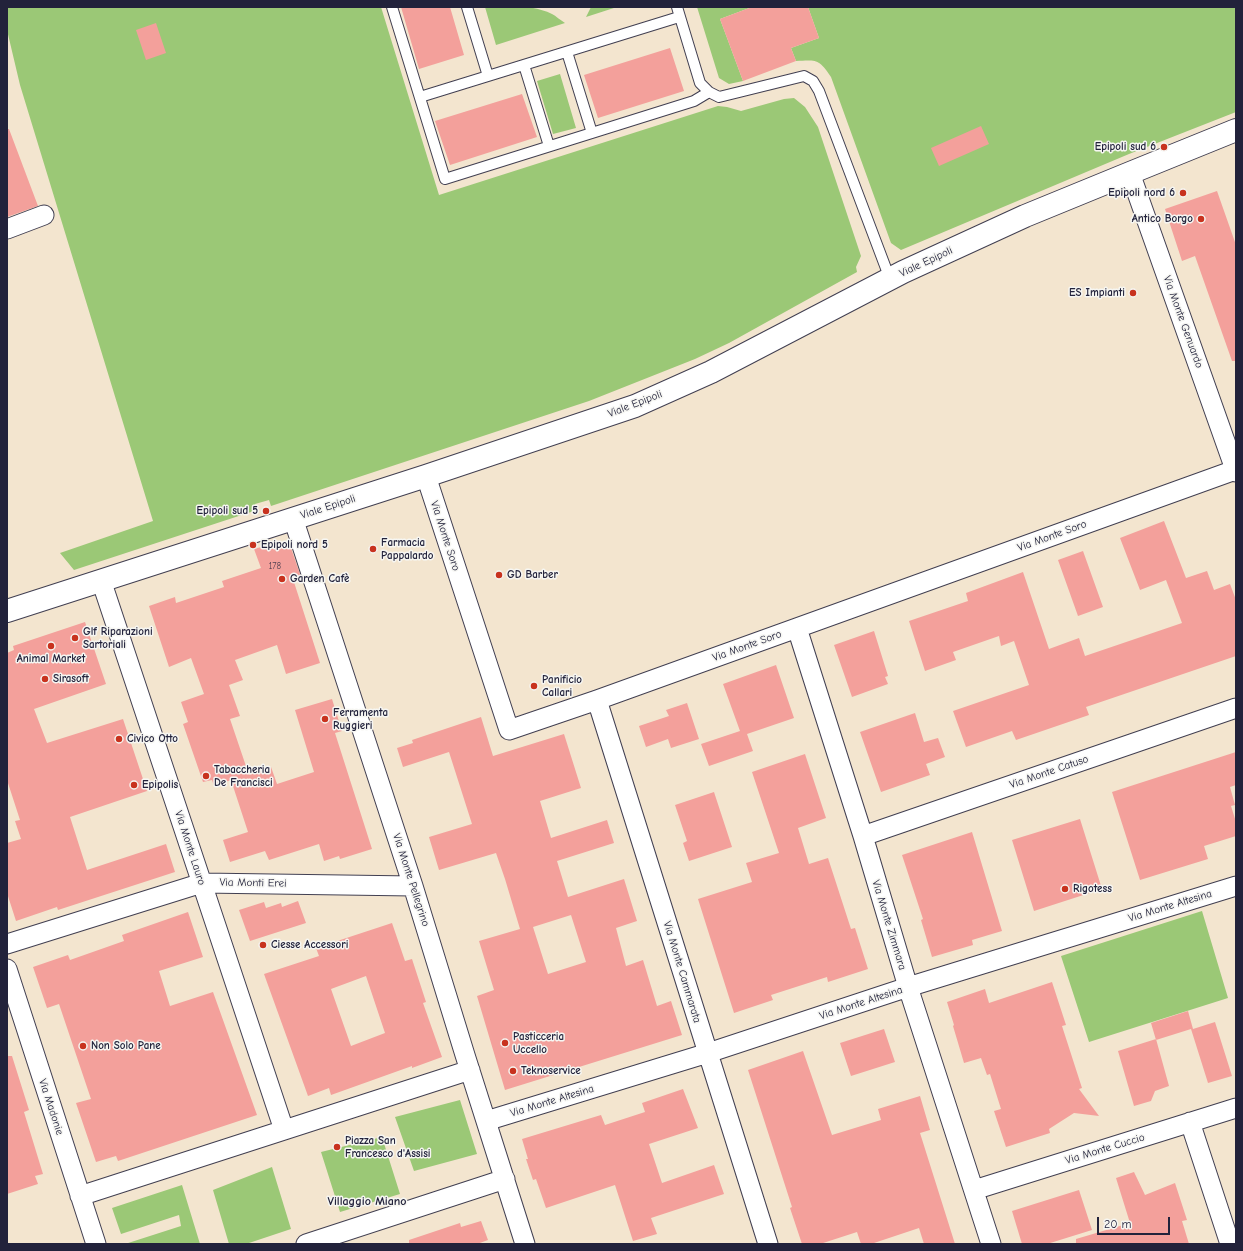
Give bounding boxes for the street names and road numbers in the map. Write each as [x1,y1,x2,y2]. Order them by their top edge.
street label: Viale Epipoli [897,244,955,280]
street label: Via Monte Genuardo [1160,274,1206,370]
street label: Viale Epipoli [606,388,664,420]
street label: Viale Epipoli [299,492,357,522]
street label: Via Monte Soro [427,499,463,573]
street label: Via Monte Soro [1016,517,1088,555]
street label: Via Monte Soro [711,627,783,665]
street label: Via Monte Catuso [1008,752,1090,792]
street label: Via Monte Lauro [172,809,208,887]
street label: Via Monte Pellegrino [390,832,432,928]
street label: Via Monti Erei [219,876,287,890]
street label: Via Monte Zimmara [869,878,909,972]
street label: Via Monte Altesina [1127,887,1213,925]
street label: Via Monte Cammarata [660,920,704,1024]
street label: Via Monte Altesina [818,983,904,1023]
street label: Via Madonie [36,1077,66,1137]
street label: Via Monte Altesina [509,1082,595,1120]
street label: Via Monte Cuccio [1064,1131,1146,1167]

